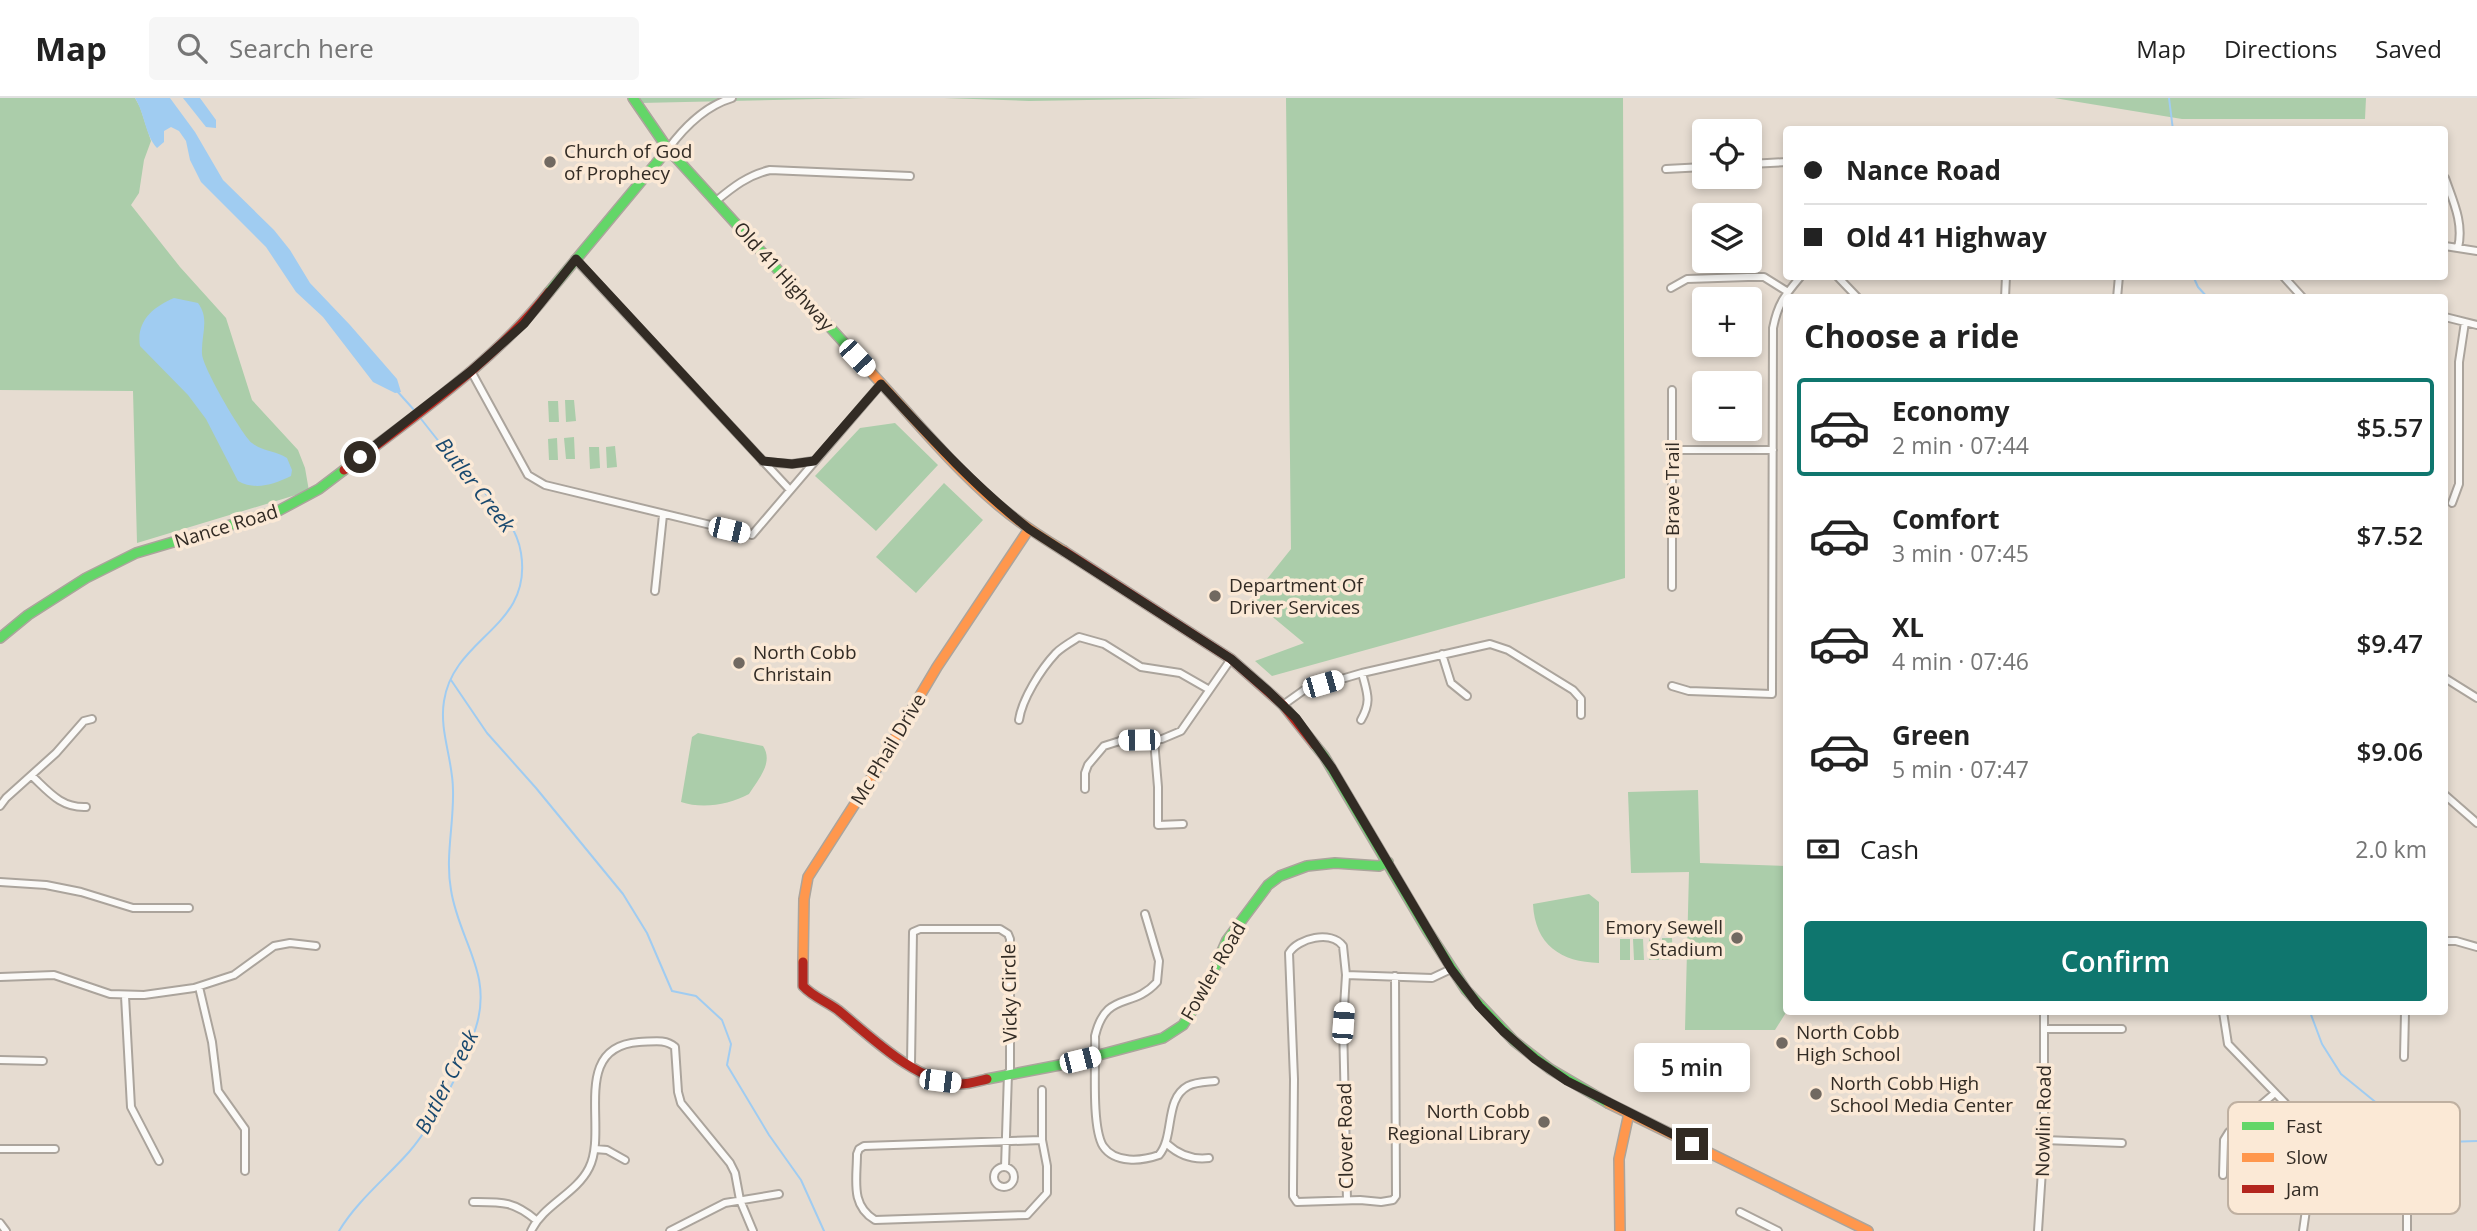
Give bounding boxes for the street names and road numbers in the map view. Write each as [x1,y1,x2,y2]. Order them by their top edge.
street label: Old 41 Highway [728,216,840,336]
street label: Brave Trail [1659,442,1685,536]
street label: Nance Road [171,498,281,554]
street label: Mc Phail Drive [844,688,932,810]
street label: Fowler Road [1174,917,1252,1025]
street label: Vicky Circle [995,943,1023,1043]
street label: Nowlin Road [2029,1065,2057,1177]
street label: Clover Road [1331,1083,1359,1189]

